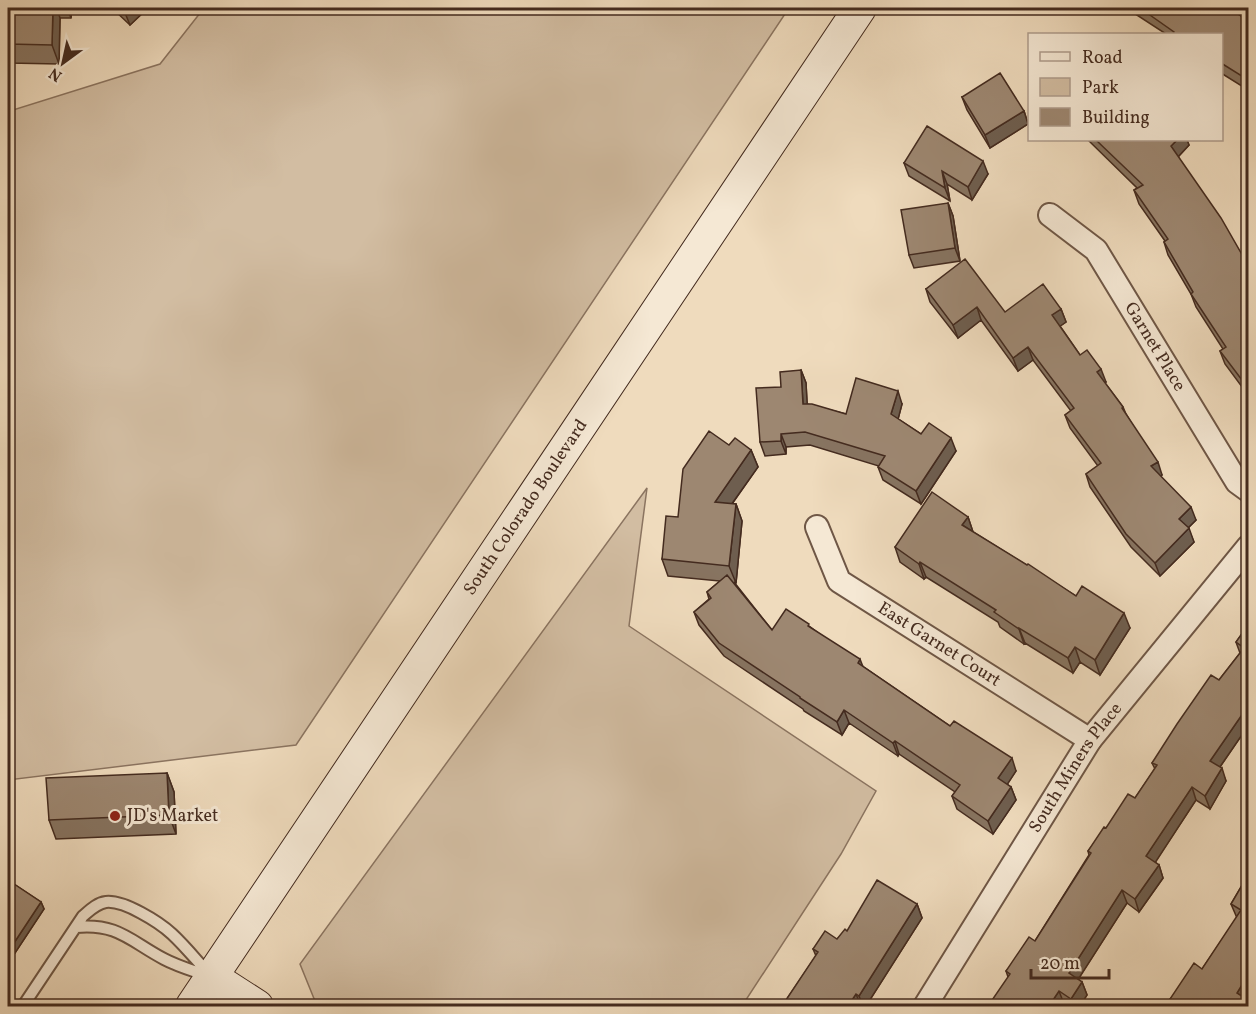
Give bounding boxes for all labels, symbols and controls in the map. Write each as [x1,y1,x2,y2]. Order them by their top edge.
north arrow [33,33,93,93]
legend [1028,33,1223,141]
text: Road [1082,46,1123,71]
text: N [45,61,67,86]
text: Park [1082,76,1119,101]
text: Building [1082,106,1150,131]
street label: Garnet Place [1118,297,1192,396]
street label: South Colorado Boulevard [458,414,594,600]
street label: East Garnet Court [873,596,1006,693]
street label: South Miners Place [1023,697,1128,838]
place label: JD's Market [127,804,218,829]
marker: JD's Market [108,809,122,823]
scale bar [1031,942,1109,980]
text: 20 m [1040,952,1080,977]

